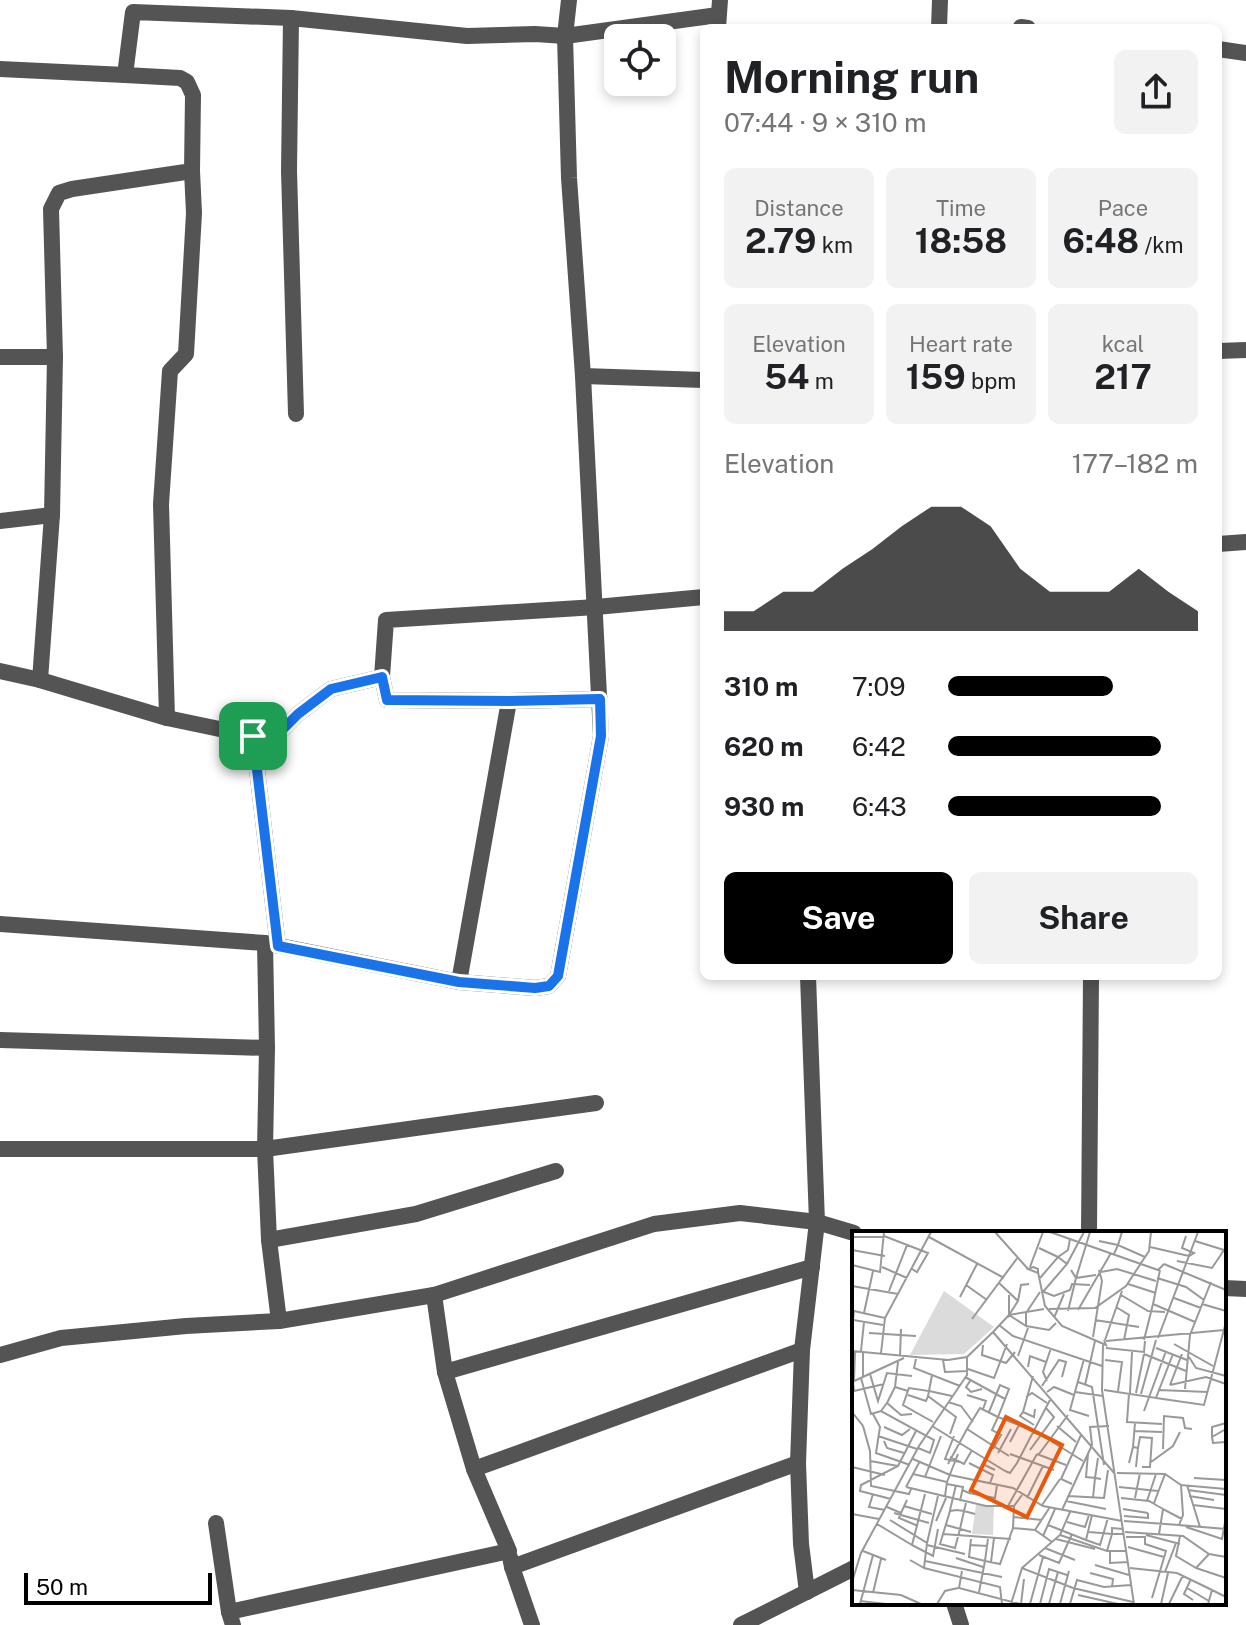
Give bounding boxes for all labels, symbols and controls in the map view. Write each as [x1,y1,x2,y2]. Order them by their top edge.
map controls [604,24,676,96]
button: locate [604,24,676,96]
button: share [1114,50,1198,134]
text: Morning run [724,51,979,103]
text: 07:44 · 9 × 310 m [724,107,926,138]
text: Distance [754,195,844,221]
text: Time [936,195,986,221]
text: Pace [1098,195,1148,221]
text: 2.79 [745,221,816,261]
text: 18:58 [915,221,1007,261]
text: 6:48 [1062,221,1139,261]
text: km [816,232,853,258]
text: /km [1139,232,1184,258]
text: Elevation [752,331,846,357]
text: Heart rate [909,331,1013,357]
text: kcal [1102,331,1144,357]
text: 54 [764,357,809,397]
text: 159 [906,357,966,397]
text: 217 [1094,357,1152,397]
text: m [809,368,834,394]
text: bpm [966,368,1016,394]
text: Elevation [724,448,834,479]
text: 177–182 m [1072,448,1198,479]
text: 310 m [724,671,798,702]
text: 7:09 [852,671,905,702]
pin [219,702,287,770]
icon: arrive [231,714,275,758]
text: 620 m [724,731,804,762]
text: 6:42 [852,731,906,762]
text: 930 m [724,791,804,822]
text: 6:43 [852,791,907,822]
button: Save [724,872,953,964]
button: Share [969,872,1198,964]
inset map [852,1231,1226,1605]
scale bar [24,1569,212,1605]
text: 50 m [36,1574,88,1600]

